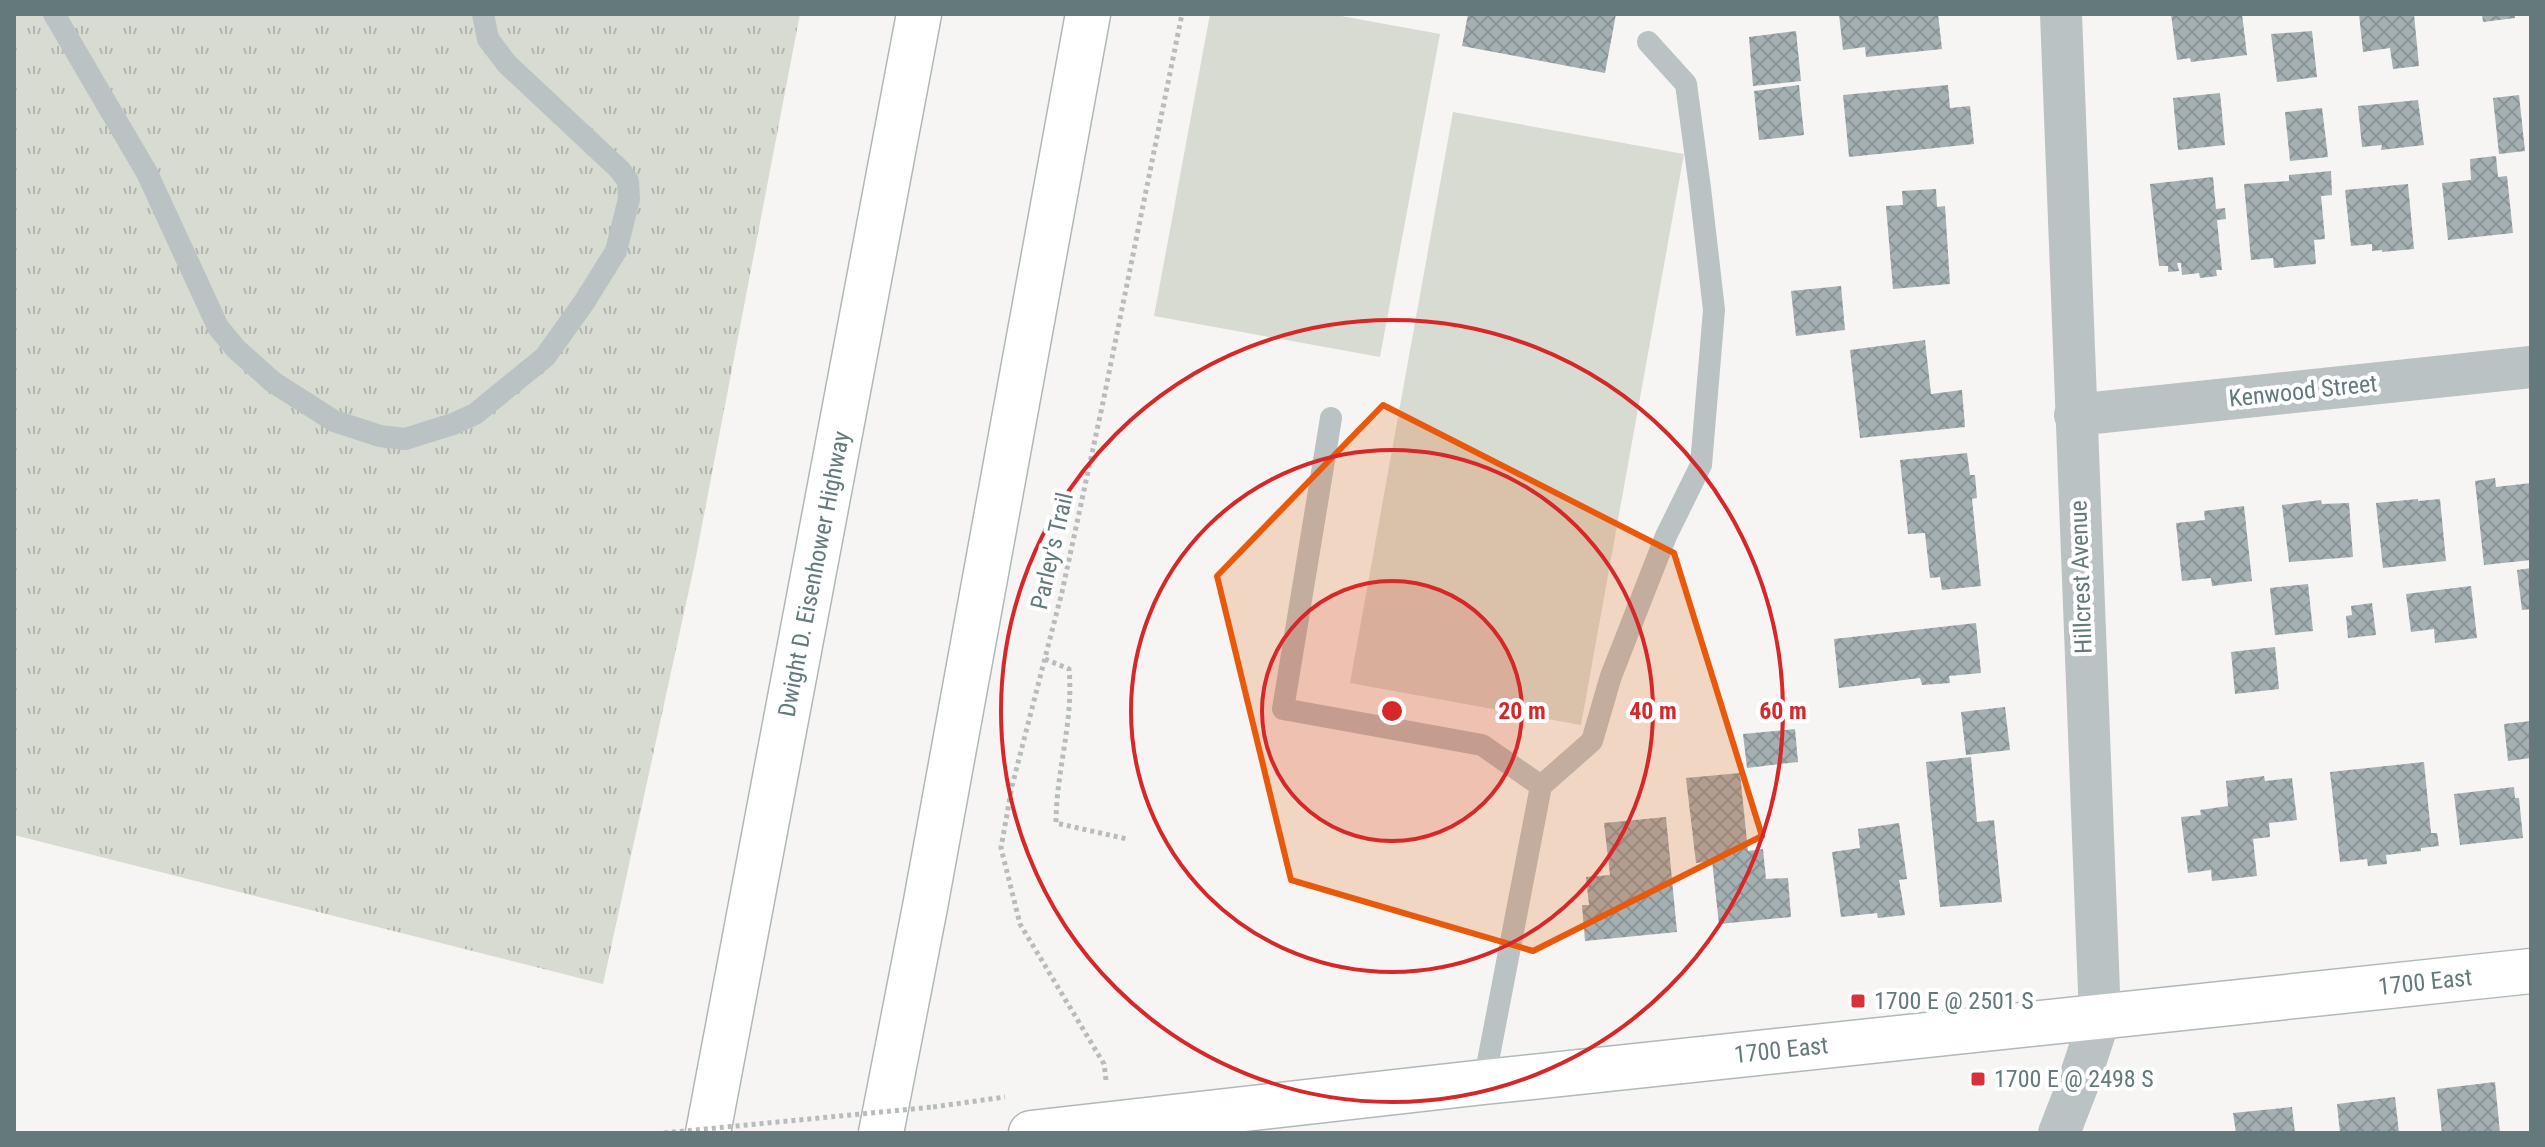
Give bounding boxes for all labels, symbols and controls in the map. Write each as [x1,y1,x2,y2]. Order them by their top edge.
street label: Kenwood Street [2227,369,2379,413]
street label: Dwight D. Eisenhower Highway [773,429,855,719]
street label: Parley's Trail [1025,490,1079,612]
street label: Hillcrest Avenue [2064,500,2098,654]
centre of rings [1378,697,1406,725]
text: 20 m [1498,697,1546,725]
text: 40 m [1629,697,1677,725]
text: 60 m [1759,697,1807,725]
street label: 1700 East [2377,963,2473,1001]
place label: 1700 E @ 2501 S [1874,987,2034,1015]
marker: 1700 E @ 2501 S [1849,992,1867,1010]
street label: 1700 East [1733,1031,1829,1069]
place label: 1700 E @ 2498 S [1994,1065,2154,1093]
marker: 1700 E @ 2498 S [1969,1070,1987,1088]

